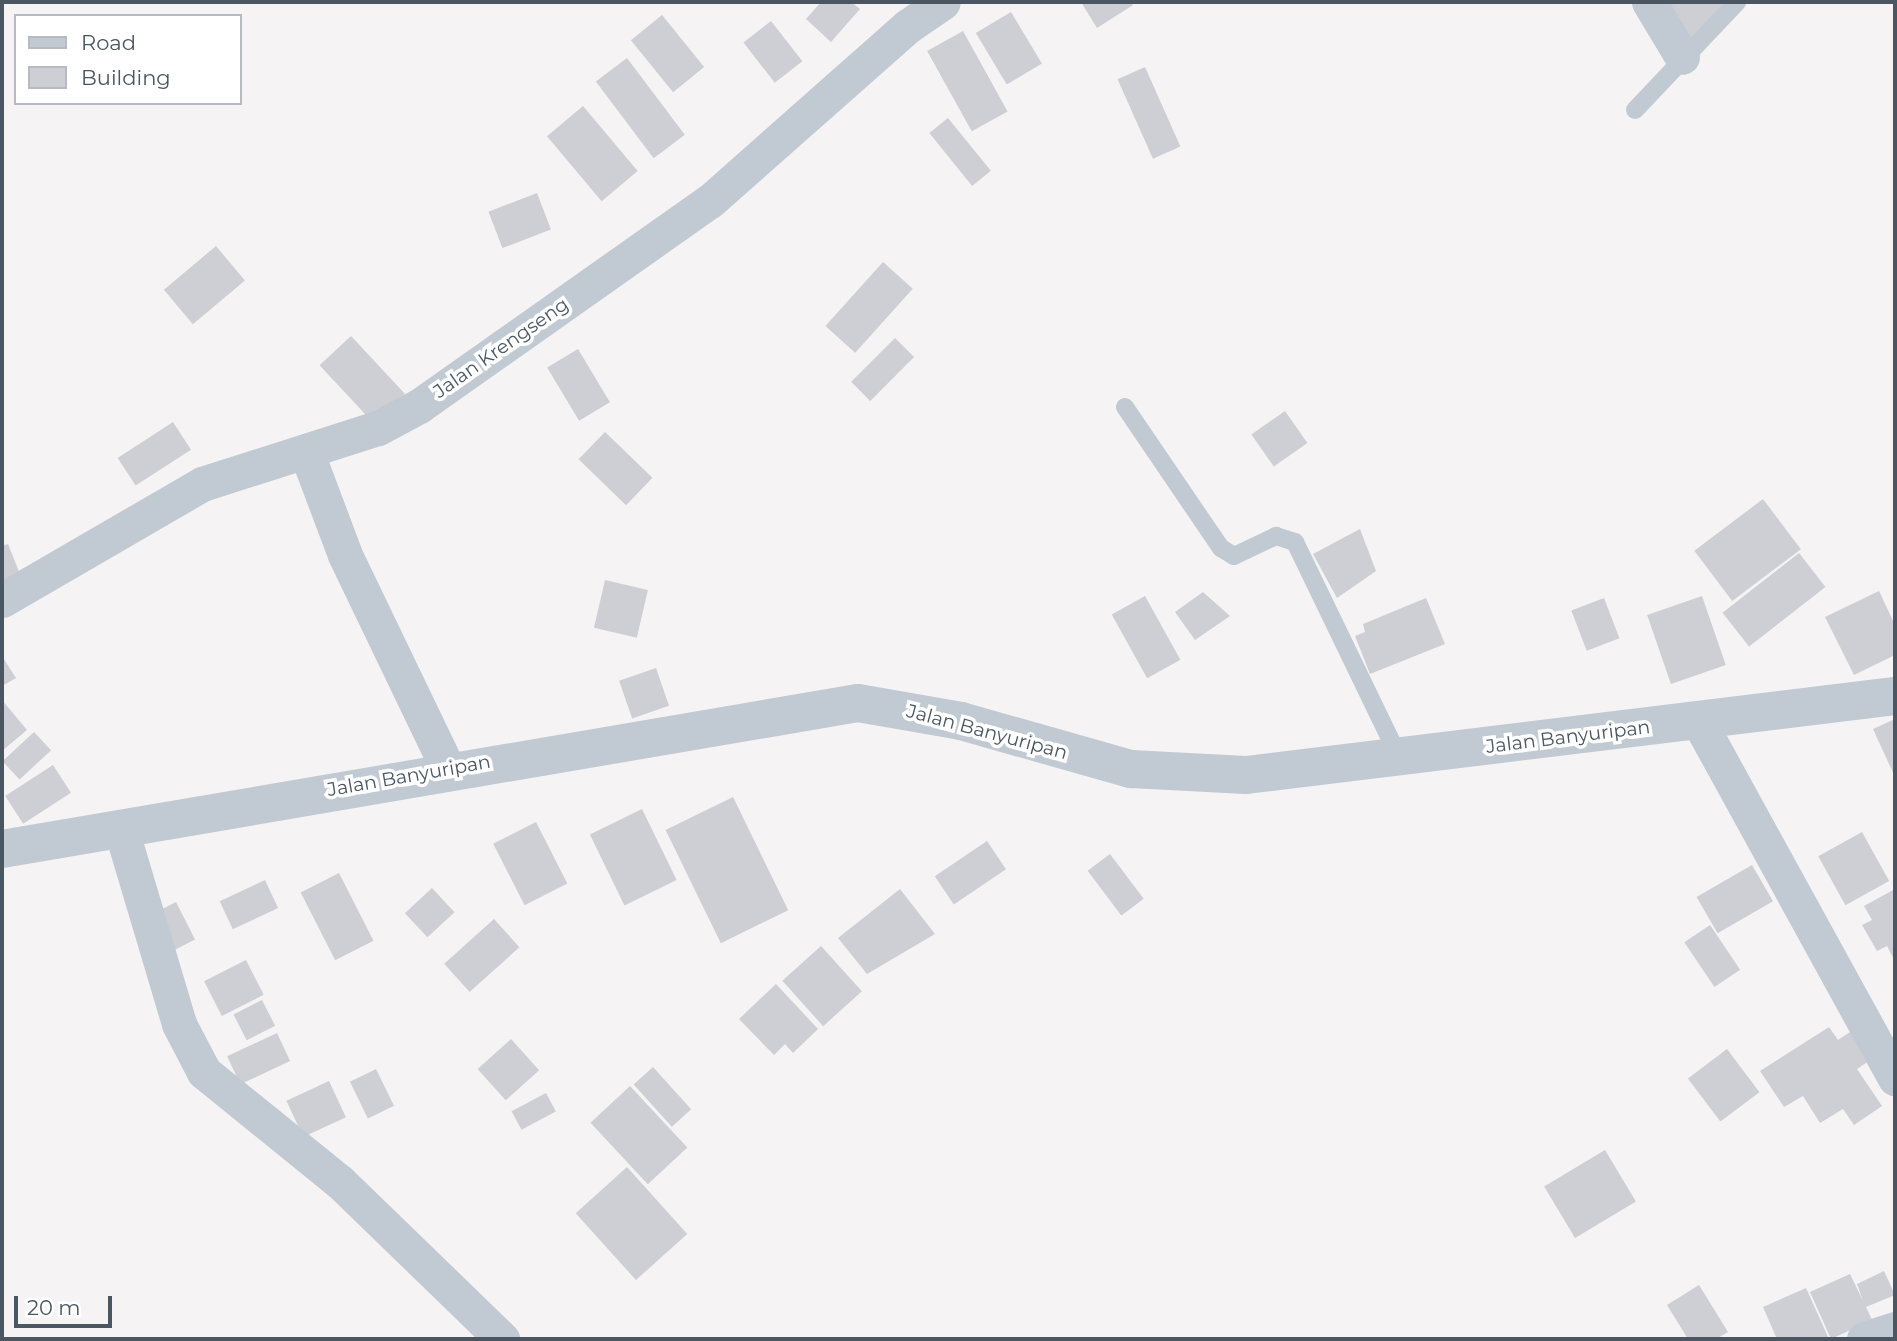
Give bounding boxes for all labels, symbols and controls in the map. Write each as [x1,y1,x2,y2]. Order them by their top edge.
legend [14,14,242,105]
text: Road [81,30,136,55]
text: Building [81,65,171,90]
street label: Jalan Krengseng [429,293,573,403]
street label: Jalan Banyuripan [904,700,1070,764]
street label: Jalan Banyuripan [1485,716,1651,758]
street label: Jalan Banyuripan [326,750,492,802]
scale bar [18,1282,116,1326]
text: 20 m [27,1295,81,1320]

